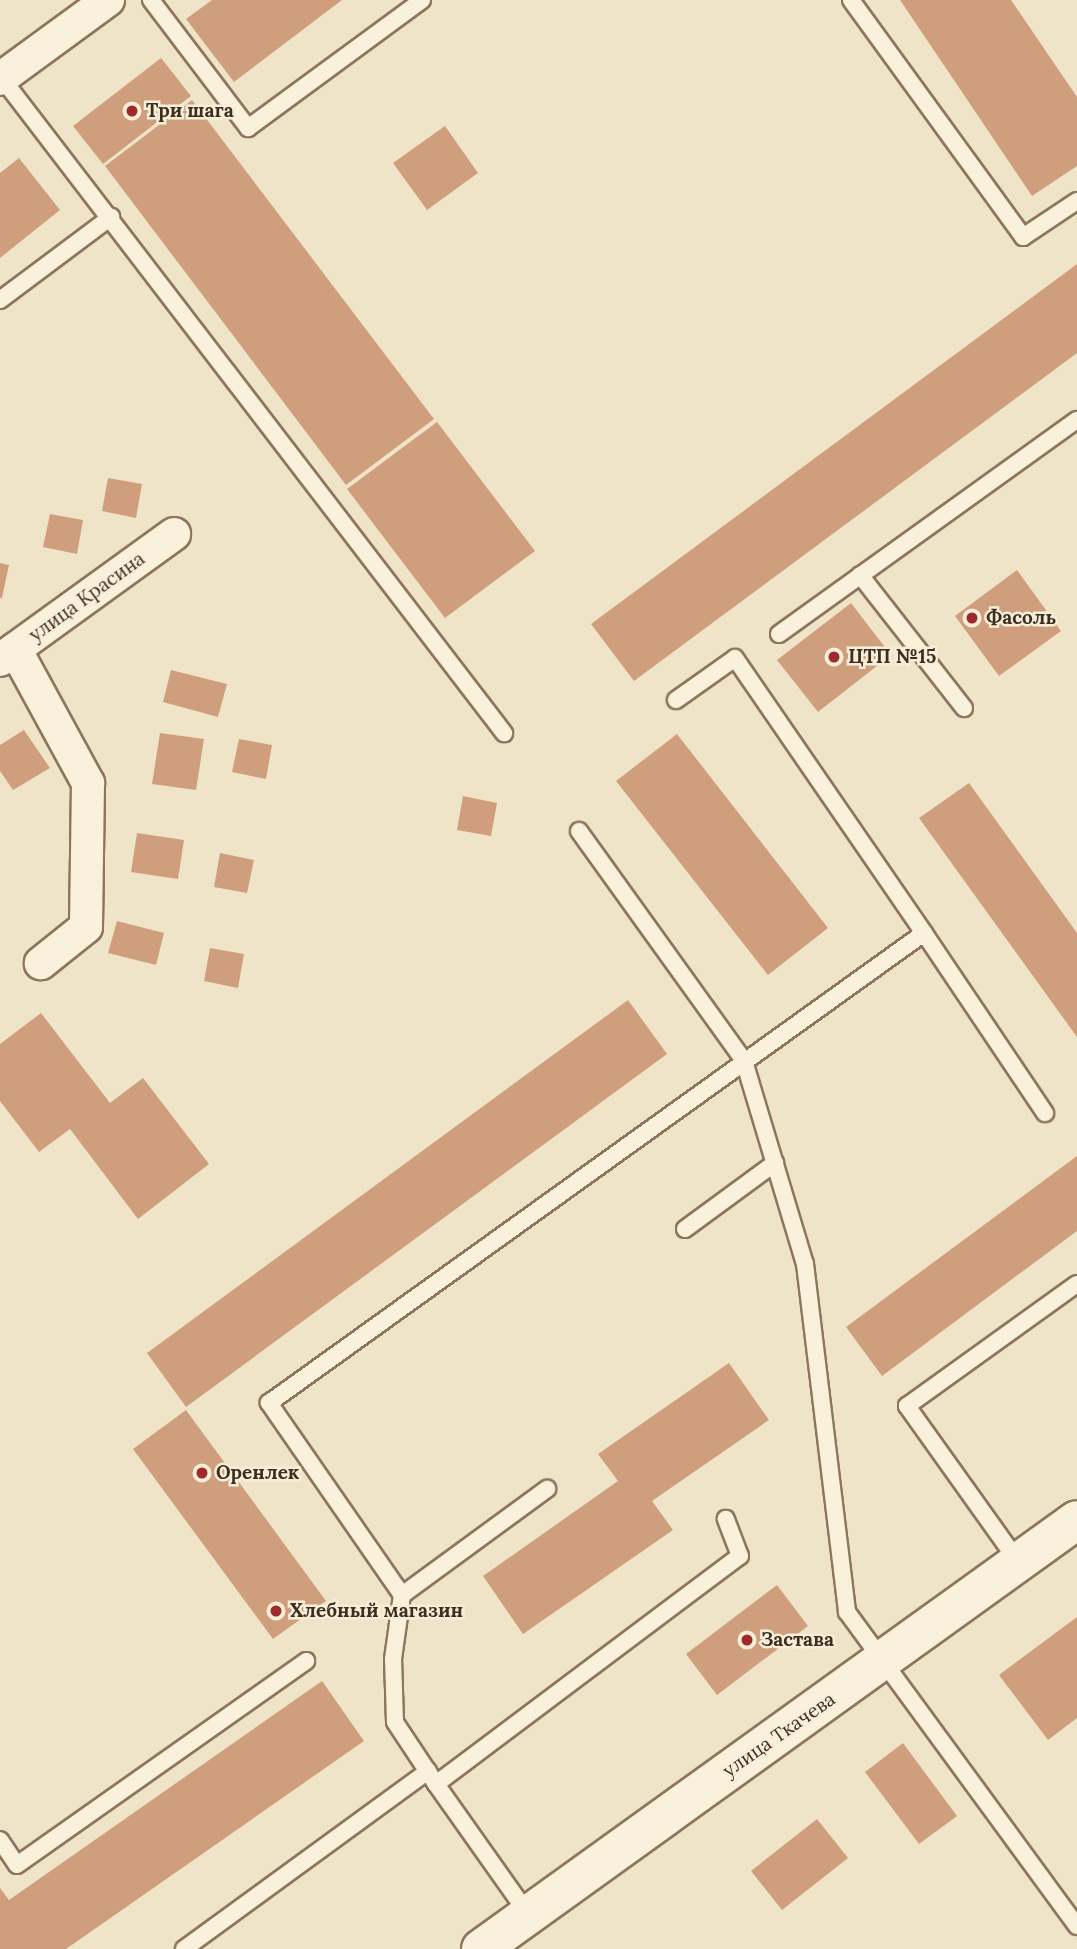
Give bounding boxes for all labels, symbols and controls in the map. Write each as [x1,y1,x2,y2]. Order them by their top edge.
place label: Три шага [146,100,234,122]
marker: Три шага [124,103,140,119]
street label: улица Красина [25,547,149,647]
place label: Фасоль [986,607,1056,629]
marker: Фасоль [964,610,980,626]
place label: ЦТП №15 [848,646,936,668]
marker: ЦТП №15 [826,649,842,665]
place label: Оренлек [216,1462,299,1484]
marker: Оренлек [194,1465,210,1481]
place label: Хлебный магазин [290,1600,463,1622]
marker: Хлебный магазин [268,1603,284,1619]
place label: Застава [761,1629,834,1651]
marker: Застава [739,1632,755,1648]
street label: улица Ткачева [718,1688,840,1782]

